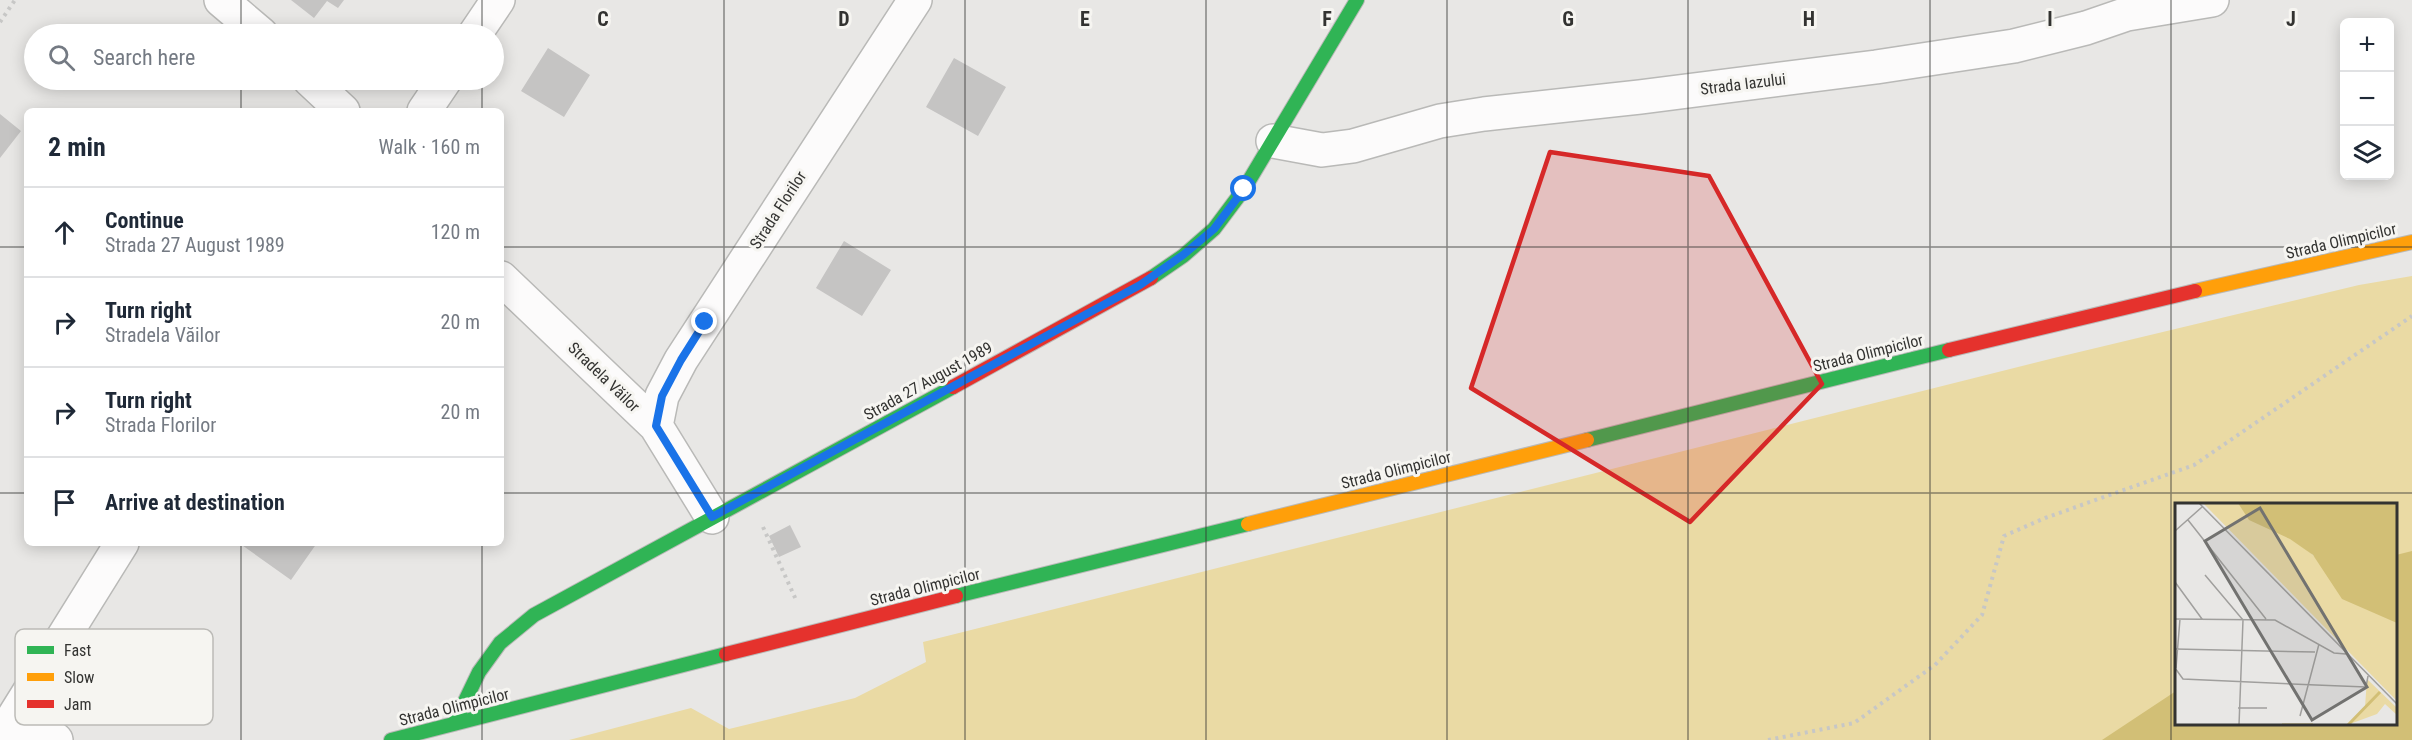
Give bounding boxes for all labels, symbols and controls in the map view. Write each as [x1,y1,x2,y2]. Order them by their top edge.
text: C [597,7,609,31]
text: D [838,7,850,31]
text: E [1080,7,1090,31]
text: F [1322,7,1332,31]
text: G [1562,7,1574,31]
text: H [1803,7,1815,31]
text: I [2047,7,2053,31]
text: J [2286,7,2296,31]
map controls [2340,18,2394,180]
button: + [2340,18,2394,72]
search box [24,24,504,90]
icon: search [45,41,78,74]
text: Search here [93,45,195,70]
street label: Strada Iazului [1699,69,1787,99]
button: − [2340,72,2394,126]
button: layers [2340,126,2394,180]
text: 2 min [48,132,106,162]
text: Walk · 160 m [379,135,480,159]
street label: Strada Florilor [746,167,810,253]
route start [1230,175,1256,201]
text: Continue [105,208,184,233]
icon: ahead [48,216,81,249]
street label: Strada Olimpicilor [2284,219,2398,263]
text: 120 m [431,220,480,244]
text: Strada 27 August 1989 [105,233,285,257]
text: Turn right [105,298,192,323]
icon: right [48,306,81,339]
route end [691,308,717,334]
text: 20 m [441,310,480,334]
text: Stradela Văilor [105,323,220,347]
street label: Strada Olimpicilor [1811,330,1925,376]
street label: Stradela Văilor [564,338,644,416]
street label: Strada 27 August 1989 [861,338,995,424]
text: Turn right [105,388,192,413]
icon: right [48,396,81,429]
text: 20 m [441,400,480,424]
text: Strada Florilor [105,413,216,437]
street label: Strada Olimpicilor [1339,447,1453,493]
icon: arrive [48,486,81,519]
text: Arrive at destination [105,490,285,515]
inset map [2175,503,2397,725]
street label: Strada Olimpicilor [868,564,982,610]
legend [15,629,213,725]
text: Fast [64,641,91,660]
text: Slow [64,668,94,687]
street label: Strada Olimpicilor [397,684,511,730]
text: Jam [64,695,91,714]

